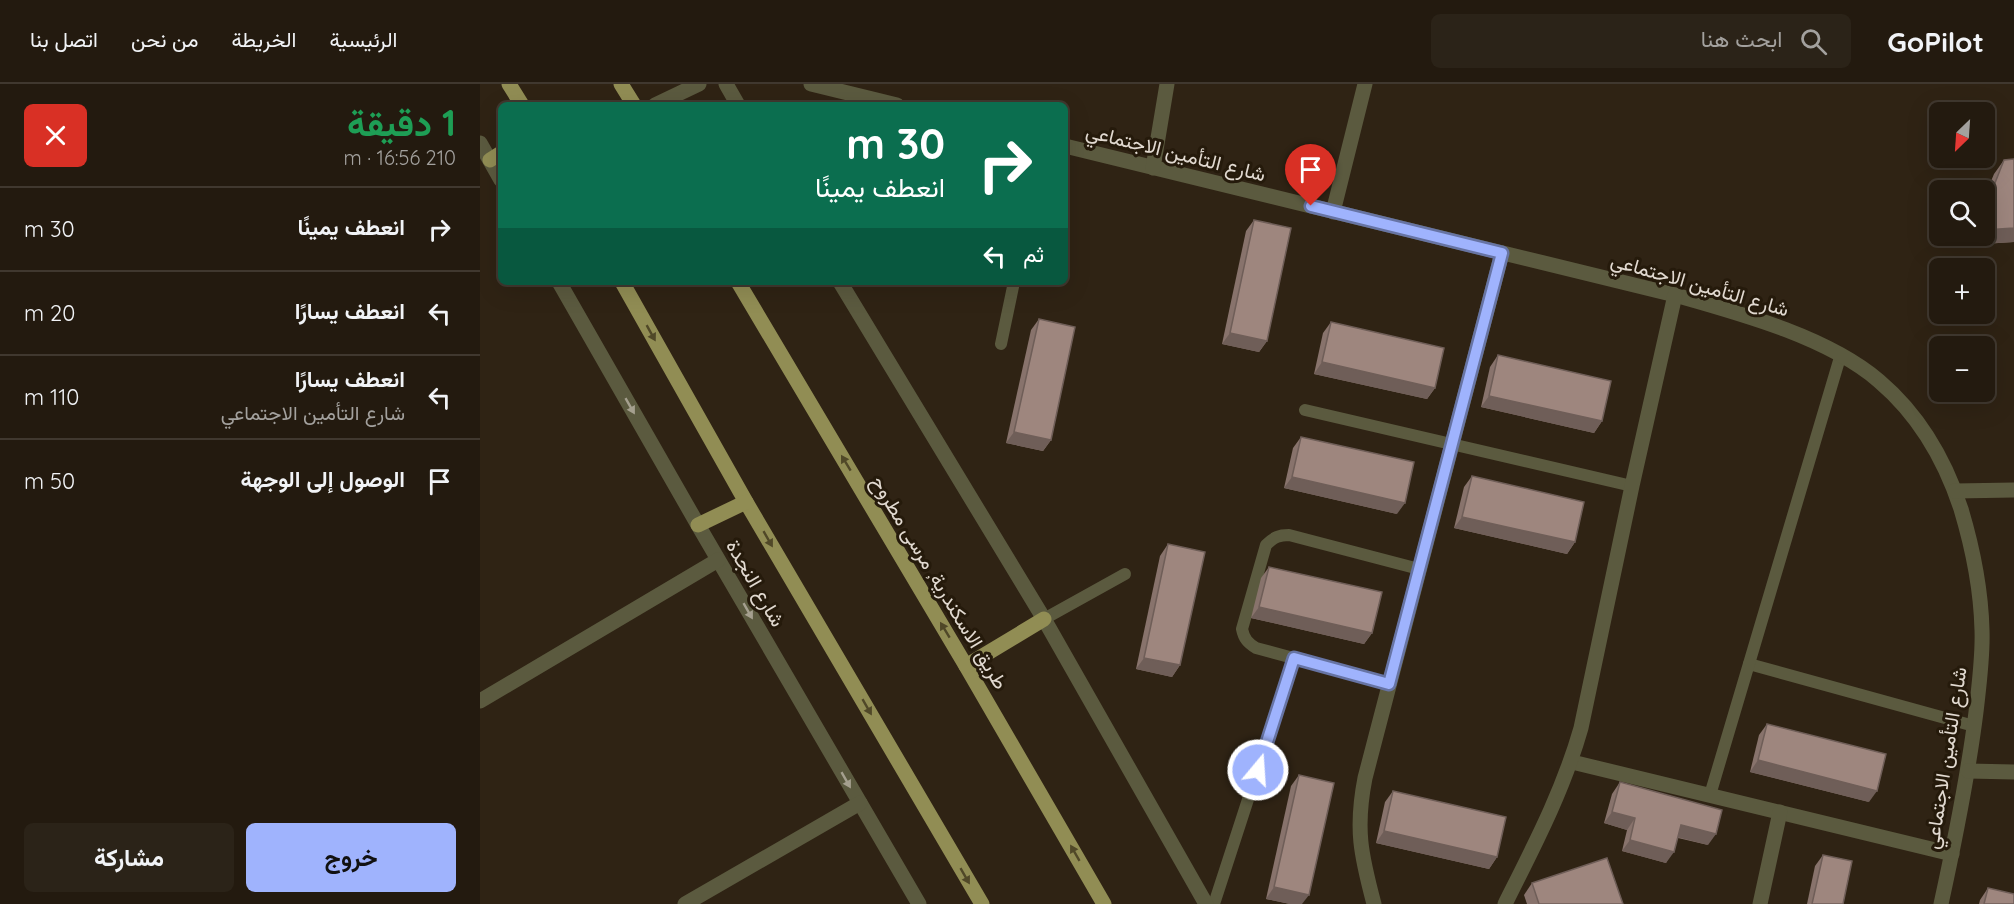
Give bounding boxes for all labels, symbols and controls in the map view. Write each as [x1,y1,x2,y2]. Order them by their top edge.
search box [1431,14,1851,68]
text: GoPilot [1887,24,1984,59]
text: ابحث هنا [1701,25,1782,53]
icon: search [1797,25,1830,58]
text: اتصل بنا [30,26,98,52]
text: من نحن [131,26,198,52]
text: الخريطة [231,26,296,52]
text: الرئيسية [329,26,397,52]
text: 1 دقيقة [347,100,456,145]
north arrow [1929,102,1995,168]
map controls [1929,102,1995,402]
button: close [24,104,87,167]
text: 30 m [846,117,945,170]
street label: شارع التأمين الاجتماعي [1082,118,1268,191]
icon: right [966,126,1044,204]
pin [1285,144,1336,206]
text: 210 m · 16:56 [344,145,456,170]
icon: arrive [1294,153,1327,186]
text: انعطف يمينًا [815,170,945,204]
button: search [1929,180,1995,246]
text: انعطف يمينًا [297,213,405,241]
icon: right [423,213,456,246]
text: 30 m [24,215,75,243]
icon: left [978,240,1011,273]
text: ثم [1023,240,1044,268]
street label: شارع التأمين الاجتماعي [1607,247,1792,326]
button: + [1929,258,1995,324]
text: انعطف يسارًا [295,297,405,325]
icon: left [423,297,456,330]
text: 20 m [24,299,75,327]
one-way arrow [646,325,656,342]
button: − [1929,336,1995,402]
text: انعطف يسارًا [295,365,405,393]
icon: left [423,381,456,414]
text: 110 m [24,383,79,411]
one-way arrow [625,398,635,415]
text: شارع التأمين الاجتماعي [221,400,405,425]
one-way arrow [840,455,851,471]
text: الوصول إلى الوجهة [241,465,405,493]
icon: arrive [423,465,456,498]
text: 50 m [24,467,75,495]
street label: طريق الاسكندرية, مرسى مطروح [864,471,1014,694]
one-way arrow [763,531,774,547]
street label: شارع النجدة [719,535,791,632]
one-way arrow [743,603,753,620]
one-way arrow [940,621,950,638]
street label: شارع التأمين الاجتماعي [1918,665,1977,852]
one-way arrow [861,699,872,715]
position arrow [1226,738,1290,802]
one-way arrow [841,772,852,788]
button: مشاركة [24,823,234,892]
button: خروج [246,823,456,892]
one-way arrow [1070,844,1080,861]
one-way arrow [960,868,970,885]

